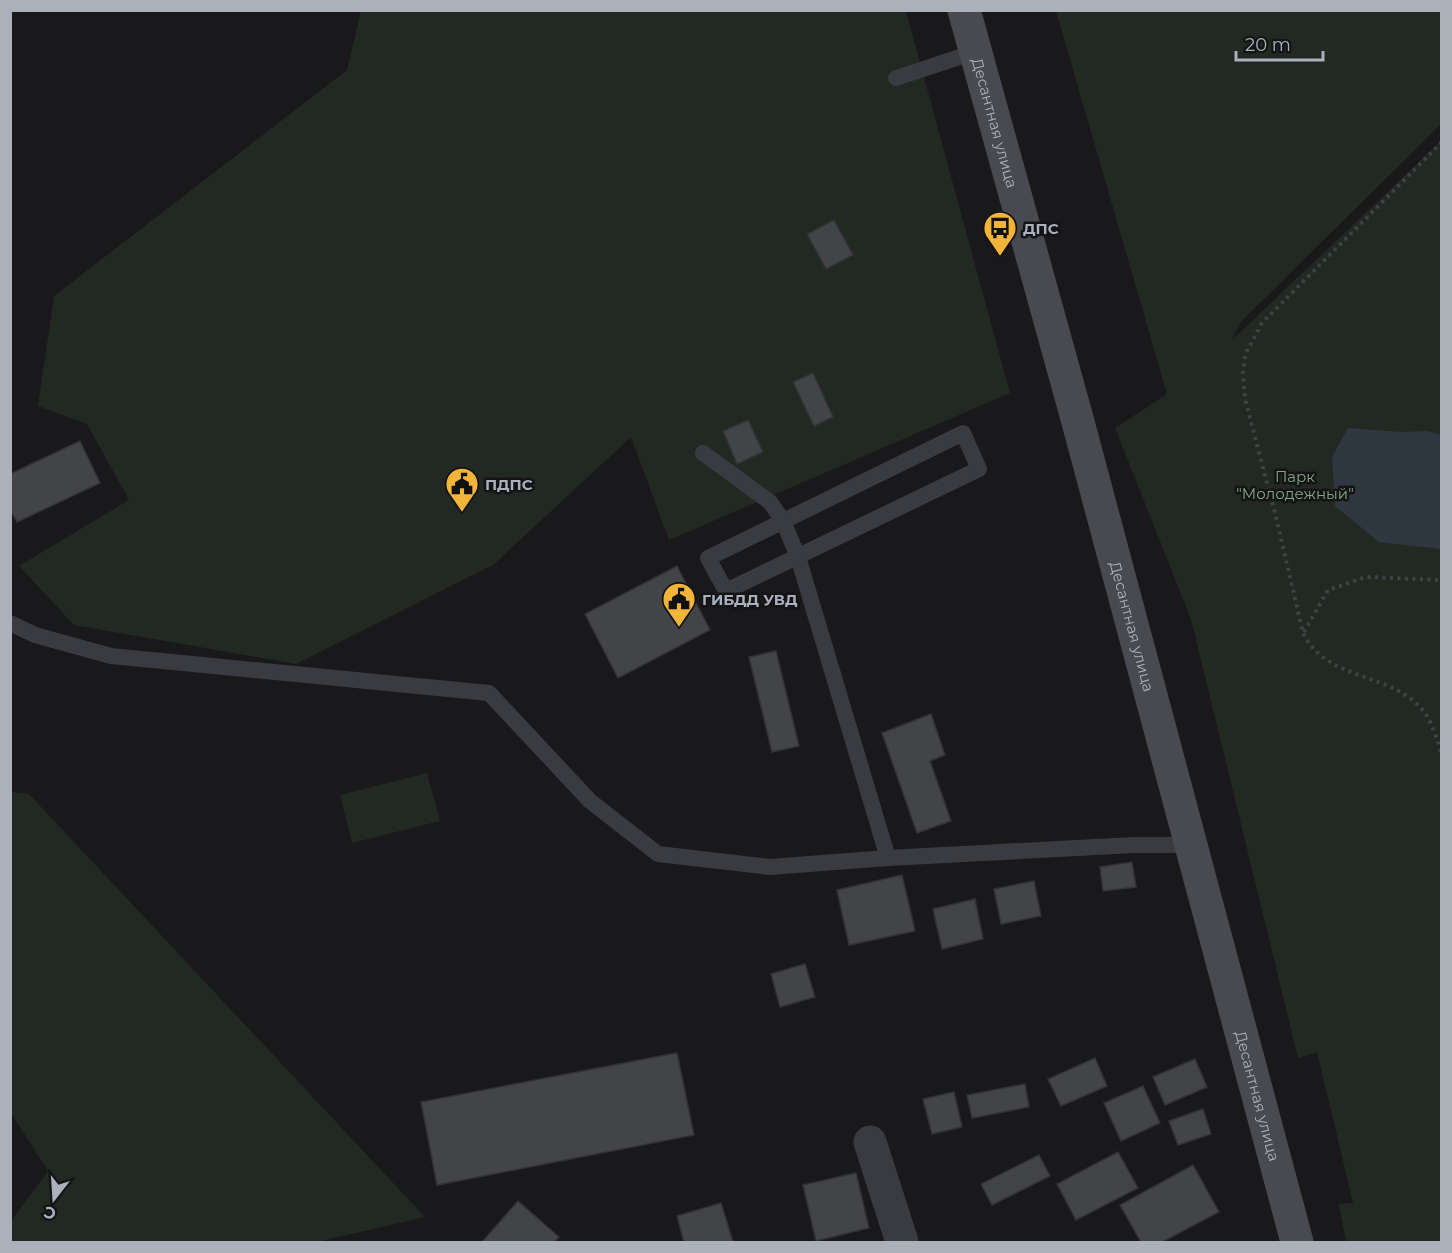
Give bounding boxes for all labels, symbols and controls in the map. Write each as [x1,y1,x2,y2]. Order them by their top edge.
scale bar [1236,24,1323,62]
text: 20 m [1245,34,1291,56]
street label: Десантная улица [968,56,1022,190]
bus stop icon: ДПС [982,210,1018,257]
place label: ДПС [1023,219,1059,238]
public building icon: ПДПС [444,466,480,513]
park label: Парк "Молодежный" [1236,467,1354,503]
place label: ПДПС [485,475,533,494]
street label: Десантная улица [1106,559,1159,694]
public building icon: ГИБДД УВД [661,581,697,628]
place label: ГИБДД УВД [702,590,798,609]
street label: Десантная улица [1231,1029,1284,1163]
north arrow [24,1169,84,1229]
text: С [41,1202,58,1224]

